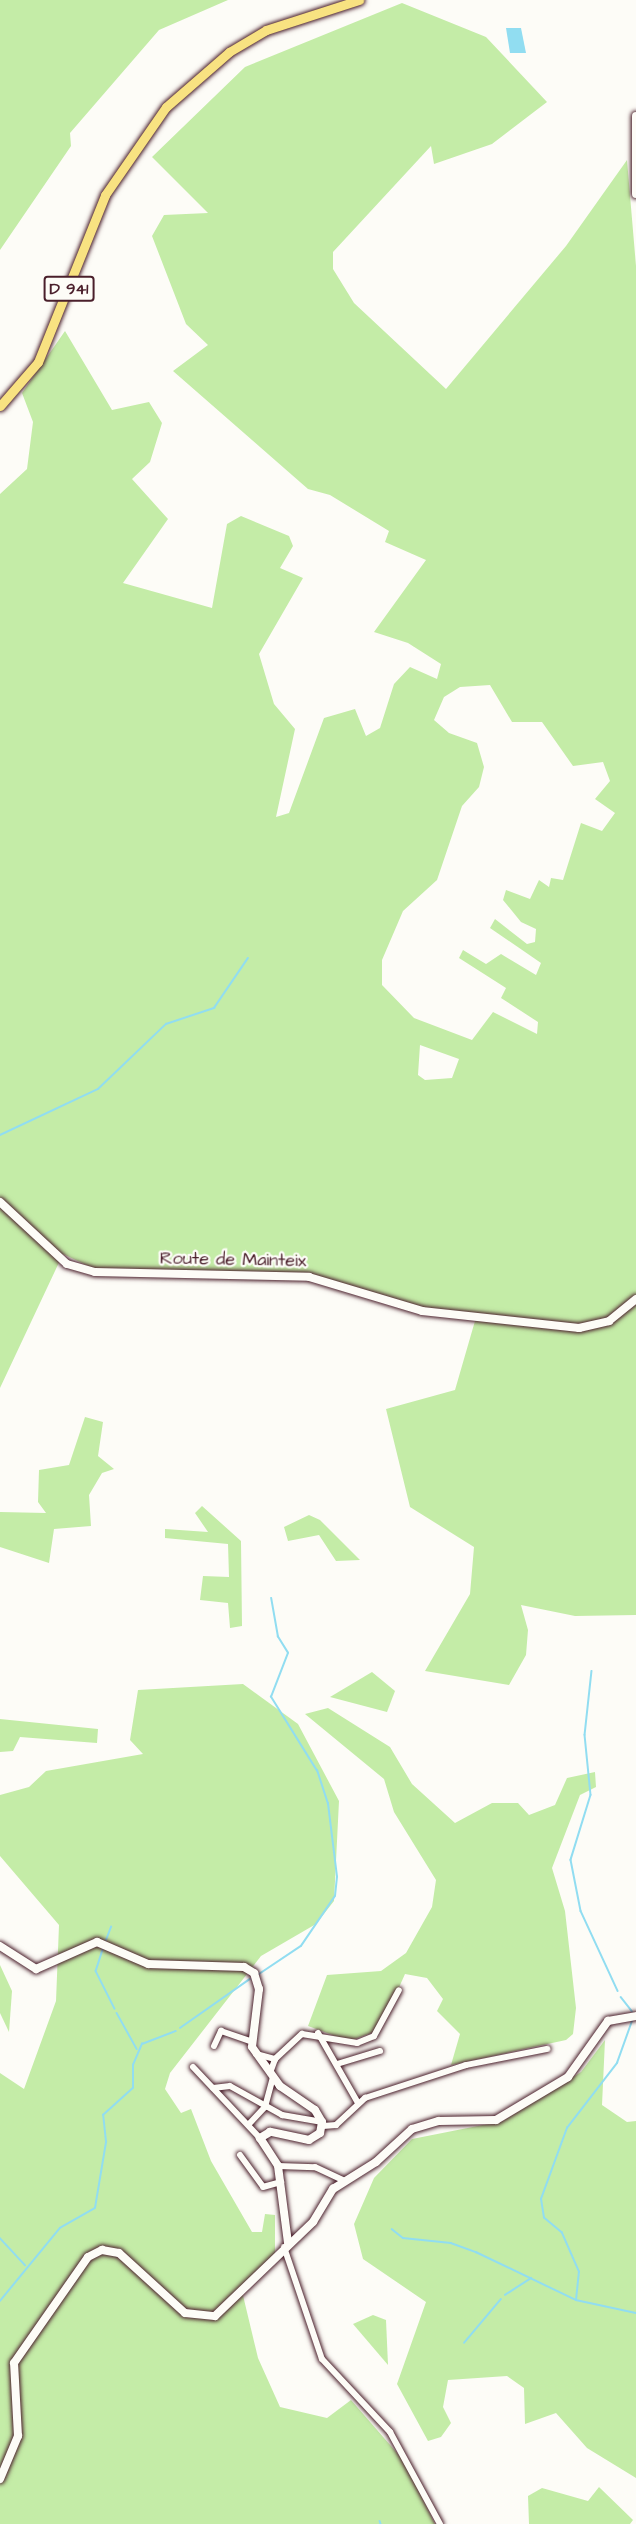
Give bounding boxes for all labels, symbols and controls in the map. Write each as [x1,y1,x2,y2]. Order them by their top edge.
road number: D 941 [44,276,94,302]
street label: Route de Mainteix [160,1248,306,1272]

